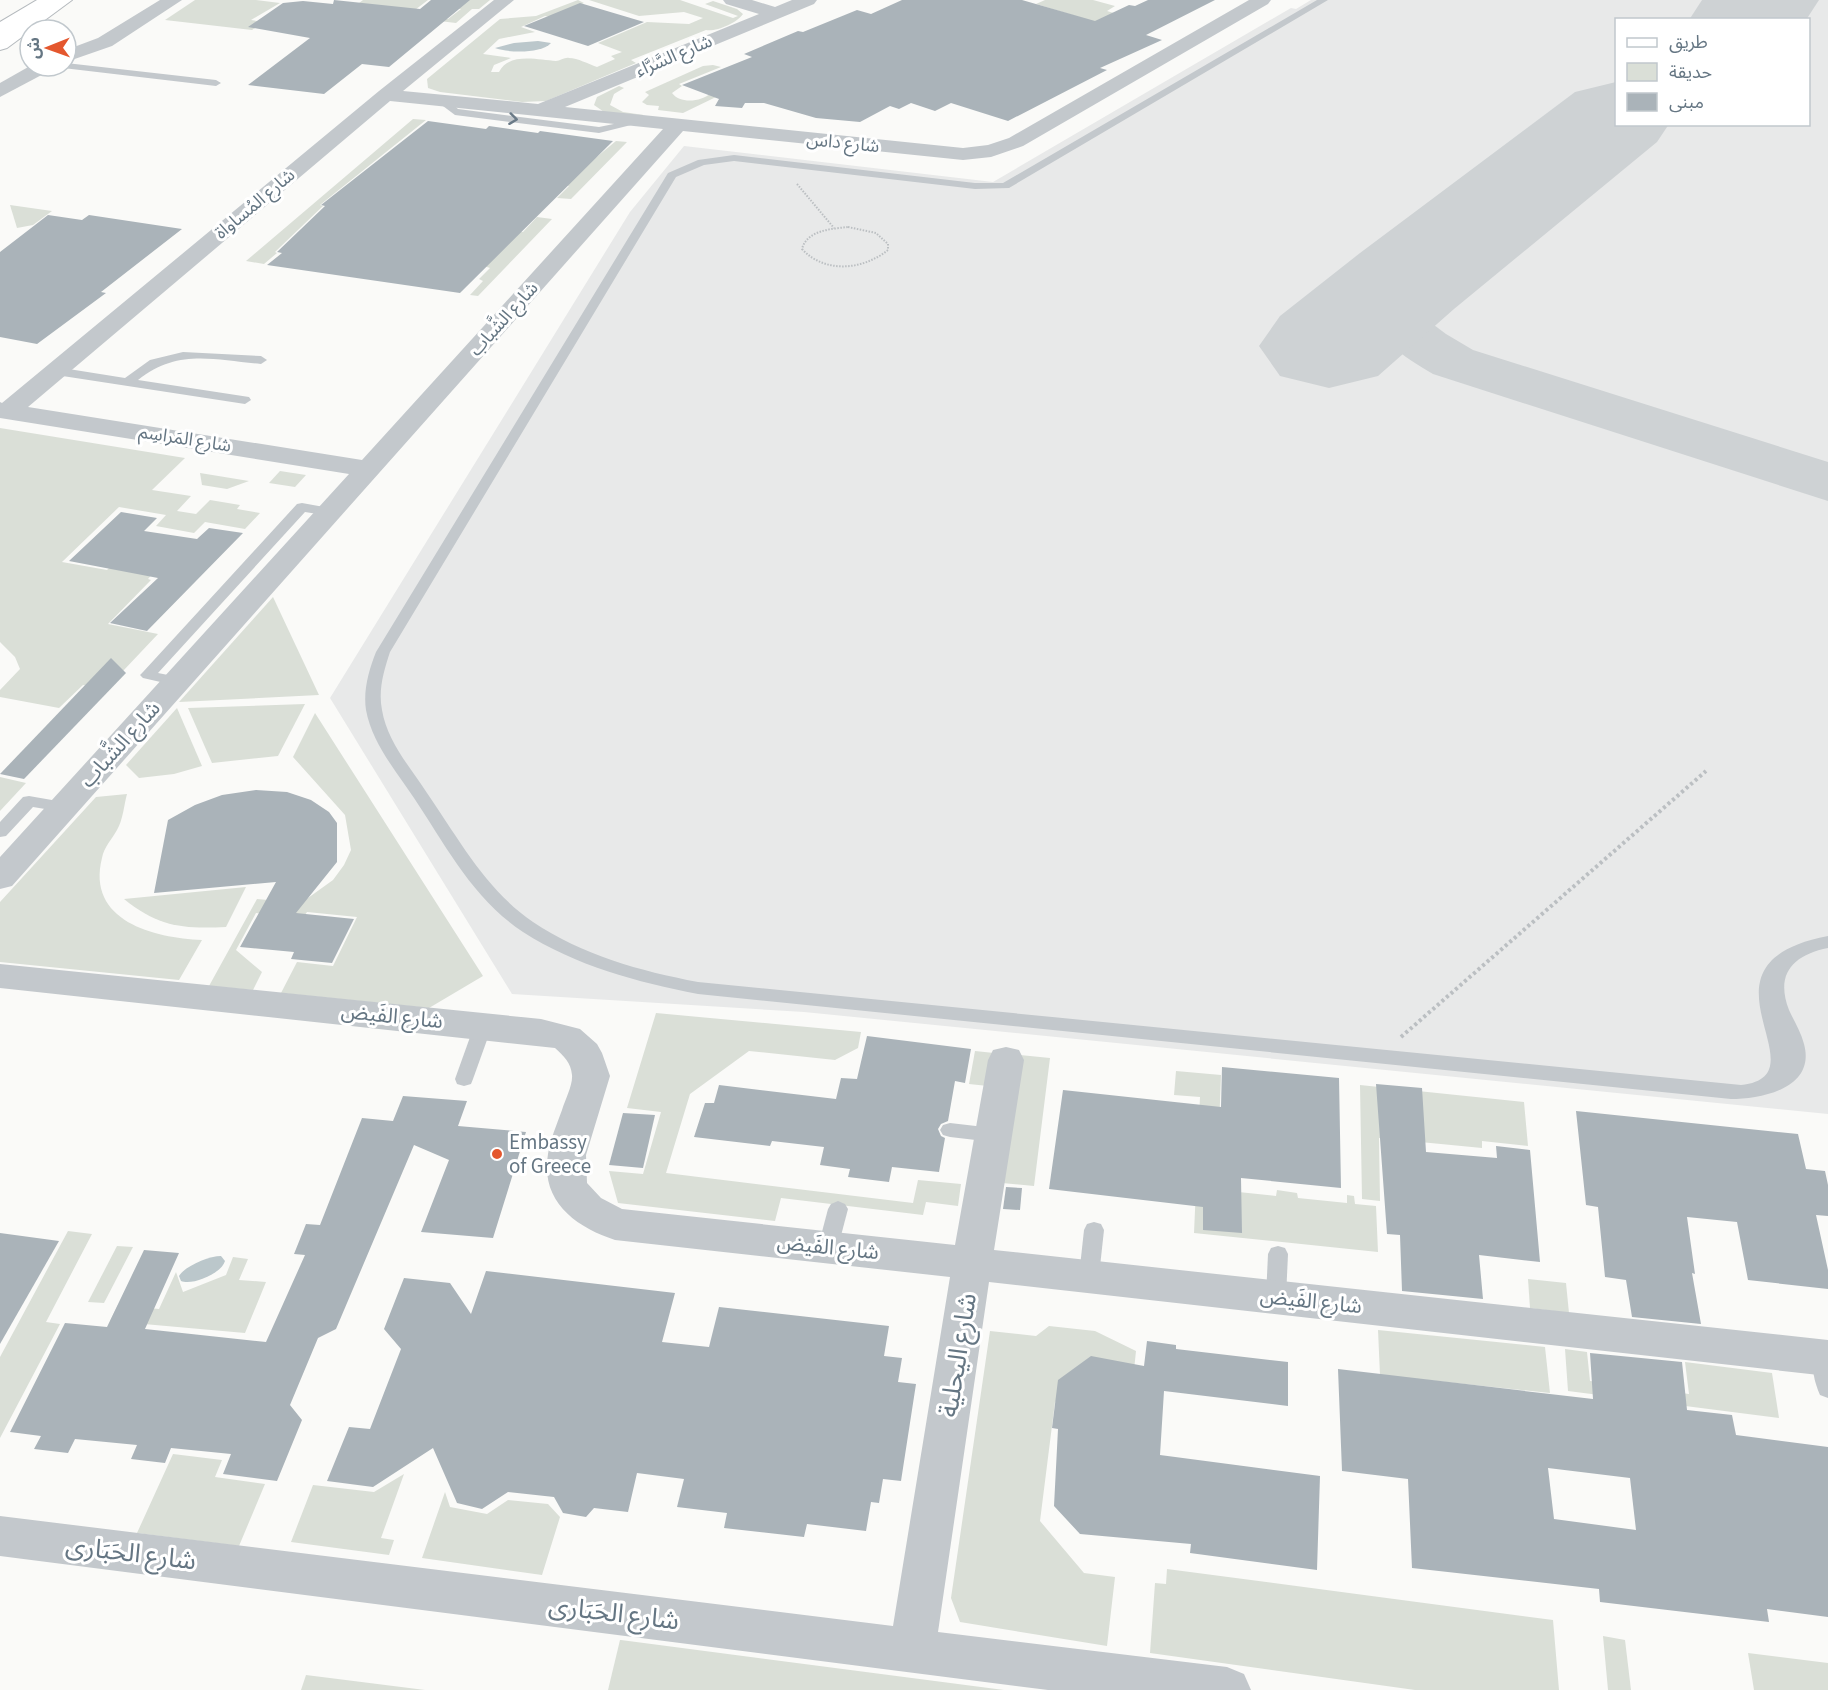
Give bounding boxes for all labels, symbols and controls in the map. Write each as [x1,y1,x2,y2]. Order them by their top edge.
north arrow [18,18,78,78]
legend [1615,18,1810,126]
street label: شارع السَّرَّاء [632,29,717,84]
text: طريق [1669,30,1708,55]
text: ش [23,37,45,59]
text: حديقة [1669,60,1712,85]
text: مبنى [1669,90,1704,115]
one-way arrow [508,113,517,125]
street label: شارع داس [805,127,881,160]
street label: شارع المُساواة [209,163,301,246]
street label: شارع الشَّباب [462,274,545,362]
street label: شارع المَراسِم [137,419,233,460]
street label: شارع الشَّباب [71,693,167,794]
street label: شارع الفَيض [340,996,444,1036]
place label: Embassy of Greece [509,1127,591,1181]
marker: Embassy of Greece [490,1147,504,1161]
street label: شارع الفَيض [776,1227,880,1267]
street label: شارع الفَيض [1259,1281,1363,1321]
street label: شارع اليحلية [930,1290,986,1420]
street label: شارع الحَبَارى [64,1527,198,1579]
street label: شارع الحَبَارى [547,1587,681,1639]

